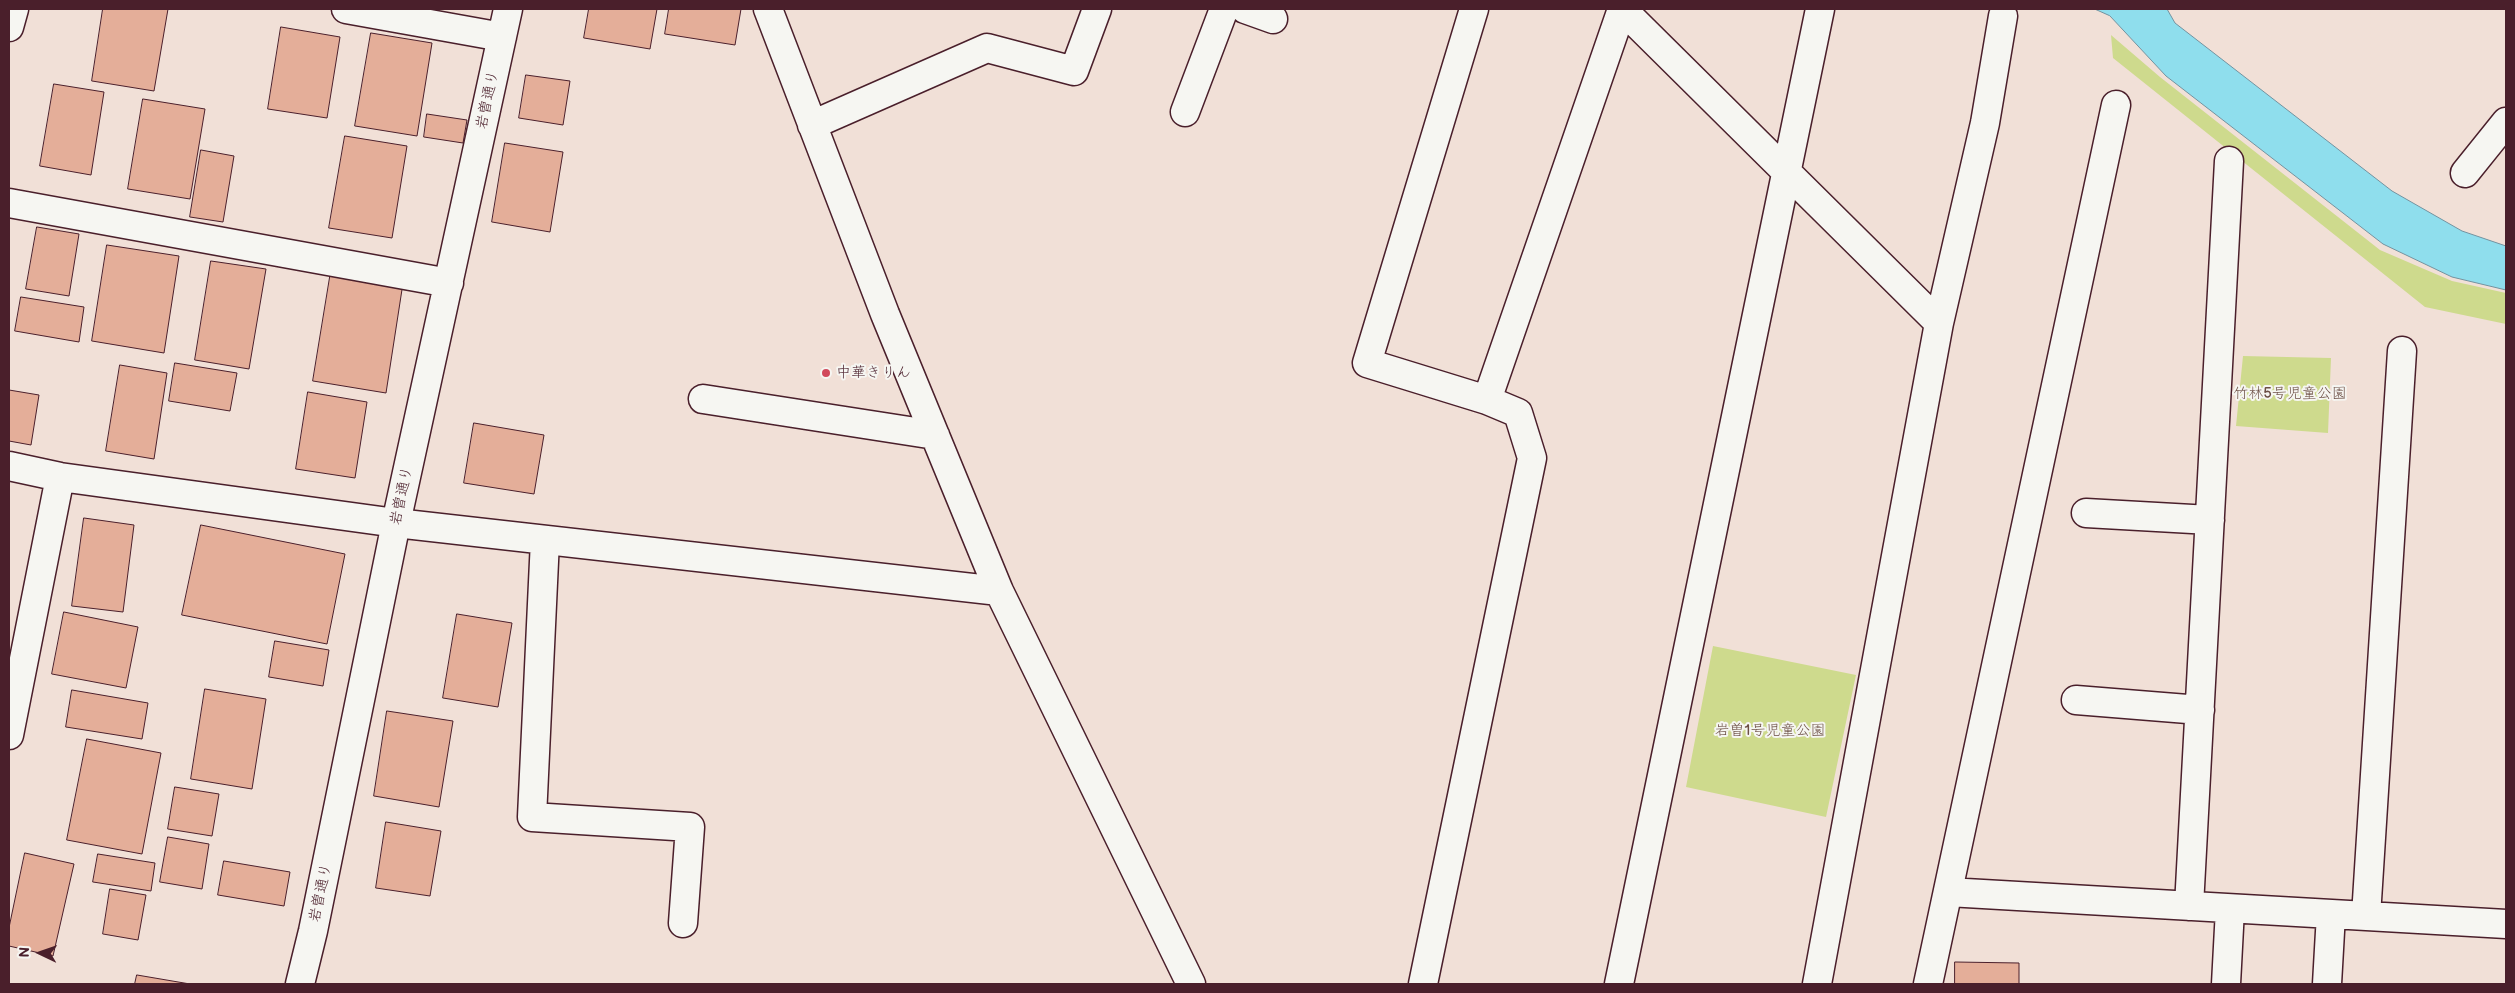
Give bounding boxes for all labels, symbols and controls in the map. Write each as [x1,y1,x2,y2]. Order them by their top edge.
street label: 岩曽通り [473,69,503,131]
place label: 中華きりん [836,364,911,382]
marker: 中華きりん [820,367,832,379]
park label: 竹林5号児童公園 [2233,385,2347,403]
street label: 岩曽通り [387,465,417,527]
park label: 岩曽1号児童公園 [1715,722,1825,740]
street label: 岩曽通り [306,862,336,924]
north arrow [15,928,65,978]
text: N [16,947,33,958]

